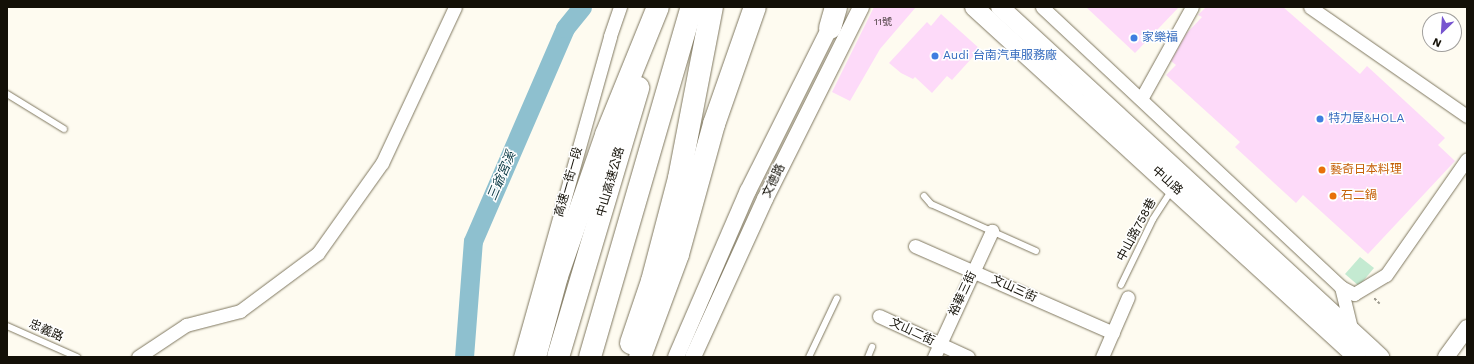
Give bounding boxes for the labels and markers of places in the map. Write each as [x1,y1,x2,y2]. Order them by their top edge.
place label: 家樂福 [1142,31,1178,45]
marker: 家樂福 [1129,33,1139,43]
place label: Audi 台南汽車服務廠 [943,49,1057,63]
marker: Audi 台南汽車服務廠 [930,51,940,61]
place label: 特力屋&HOLA [1328,112,1404,126]
marker: 特力屋&HOLA [1315,114,1325,124]
place label: 藝奇日本料理 [1330,163,1402,177]
marker: 藝奇日本料理 [1317,165,1327,175]
place label: 石二鍋 [1341,189,1377,203]
marker: 石二鍋 [1328,191,1338,201]

